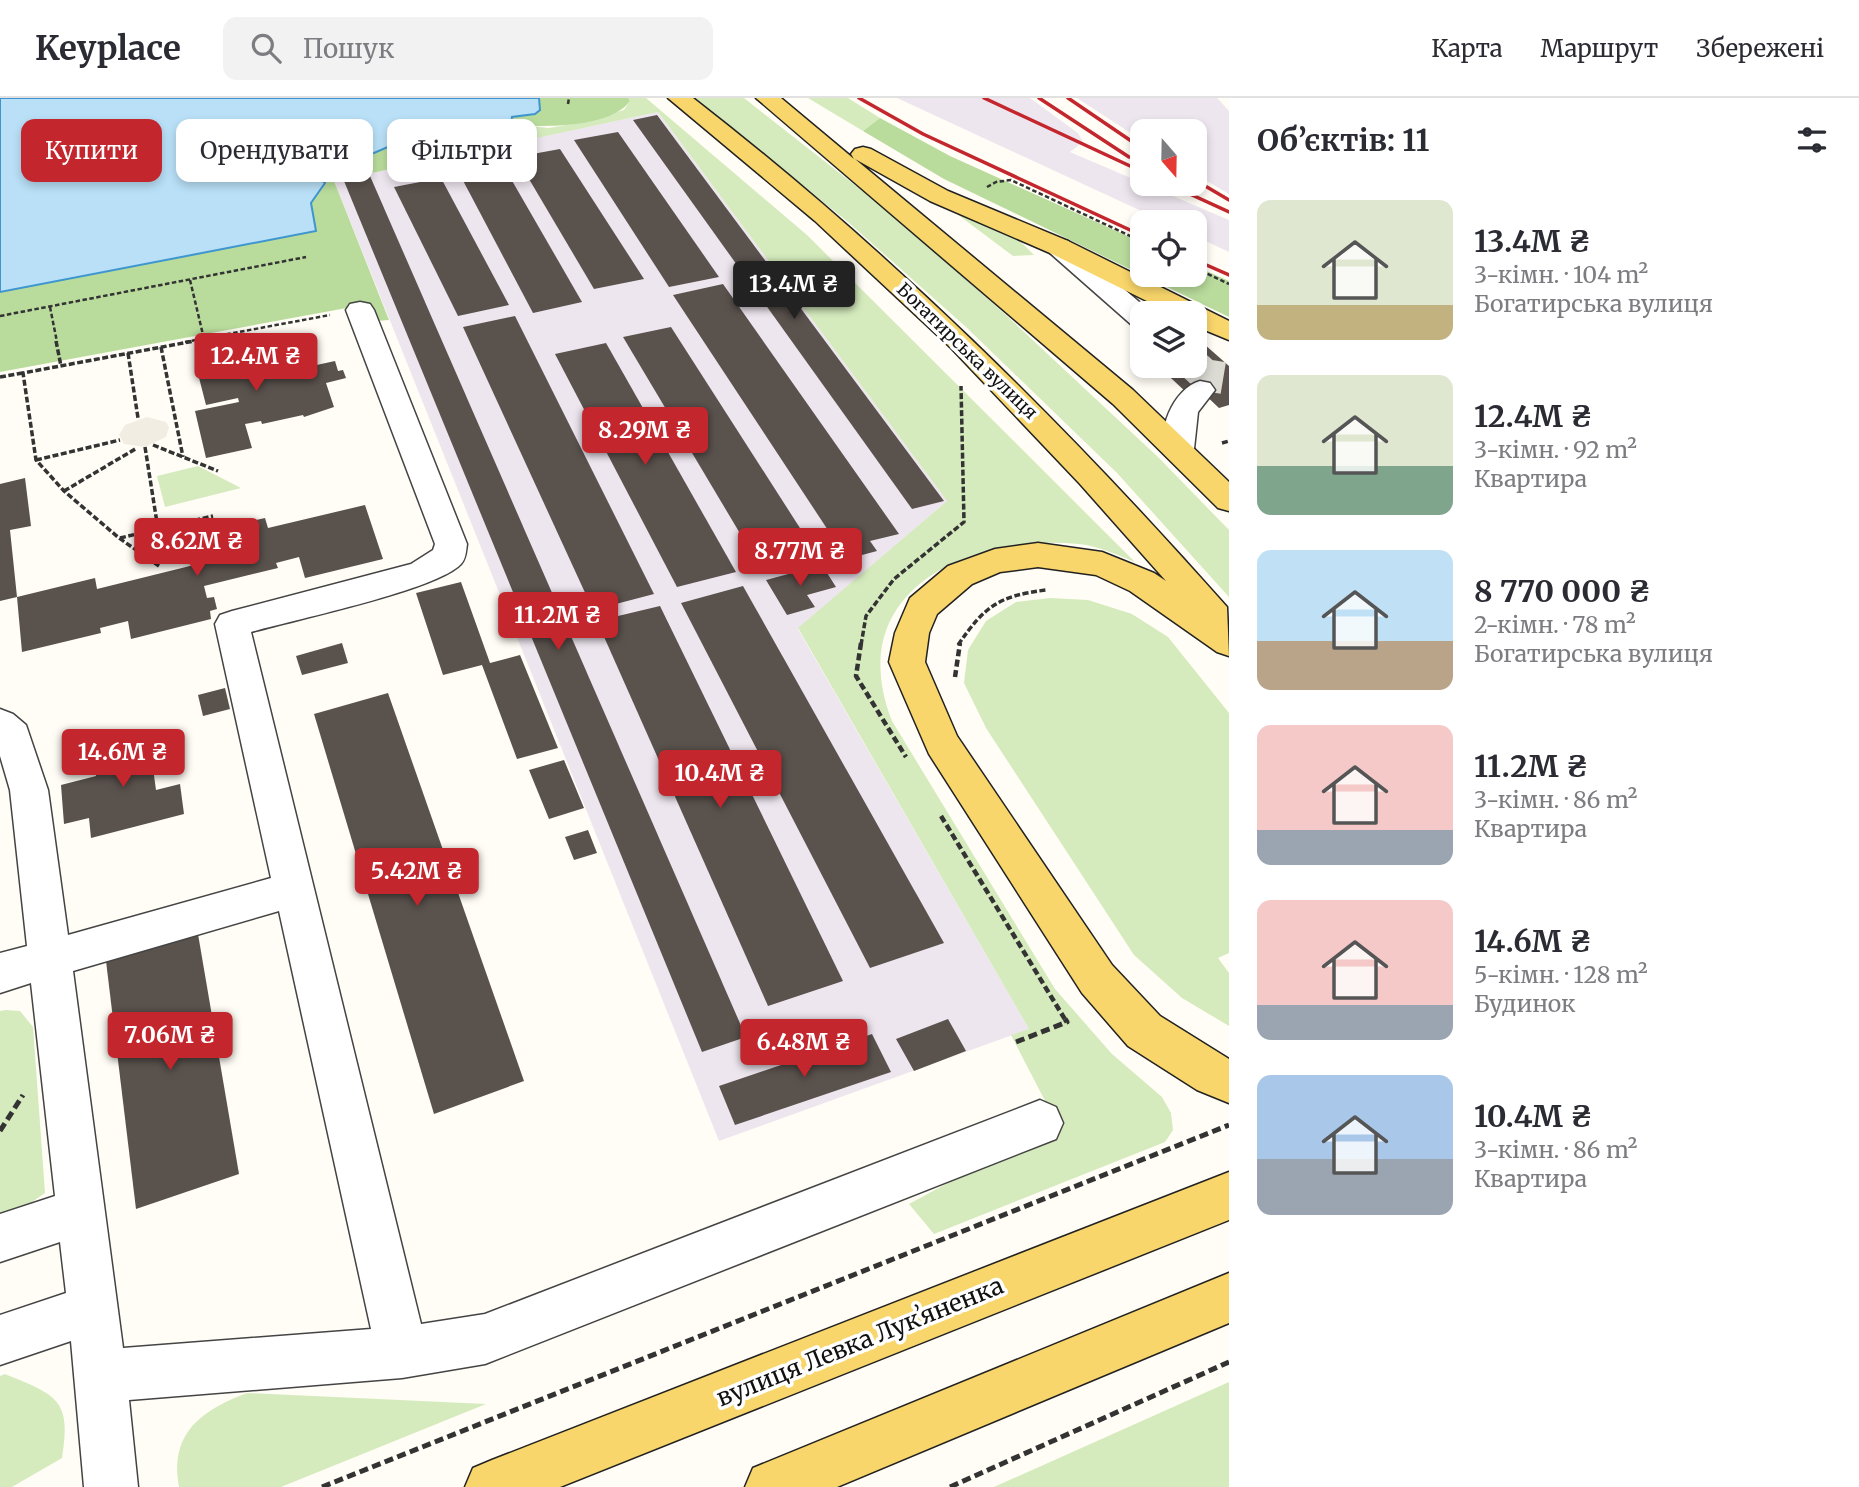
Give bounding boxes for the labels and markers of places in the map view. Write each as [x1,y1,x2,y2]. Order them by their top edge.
pin: 13.4M ₴ [729,262,859,321]
pin: 12.4M ₴ [191,334,321,393]
pin: 8.29M ₴ [580,408,710,467]
pin: 8.62M ₴ [132,518,262,578]
pin: 8.77M ₴ [735,528,865,588]
pin: 11.2M ₴ [493,592,623,652]
pin: 14.6M ₴ [58,730,188,789]
pin: 10.4M ₴ [655,750,785,810]
pin: 5.42M ₴ [352,848,482,908]
pin: 7.06M ₴ [105,1012,235,1072]
pin: 6.48M ₴ [739,1020,869,1079]

